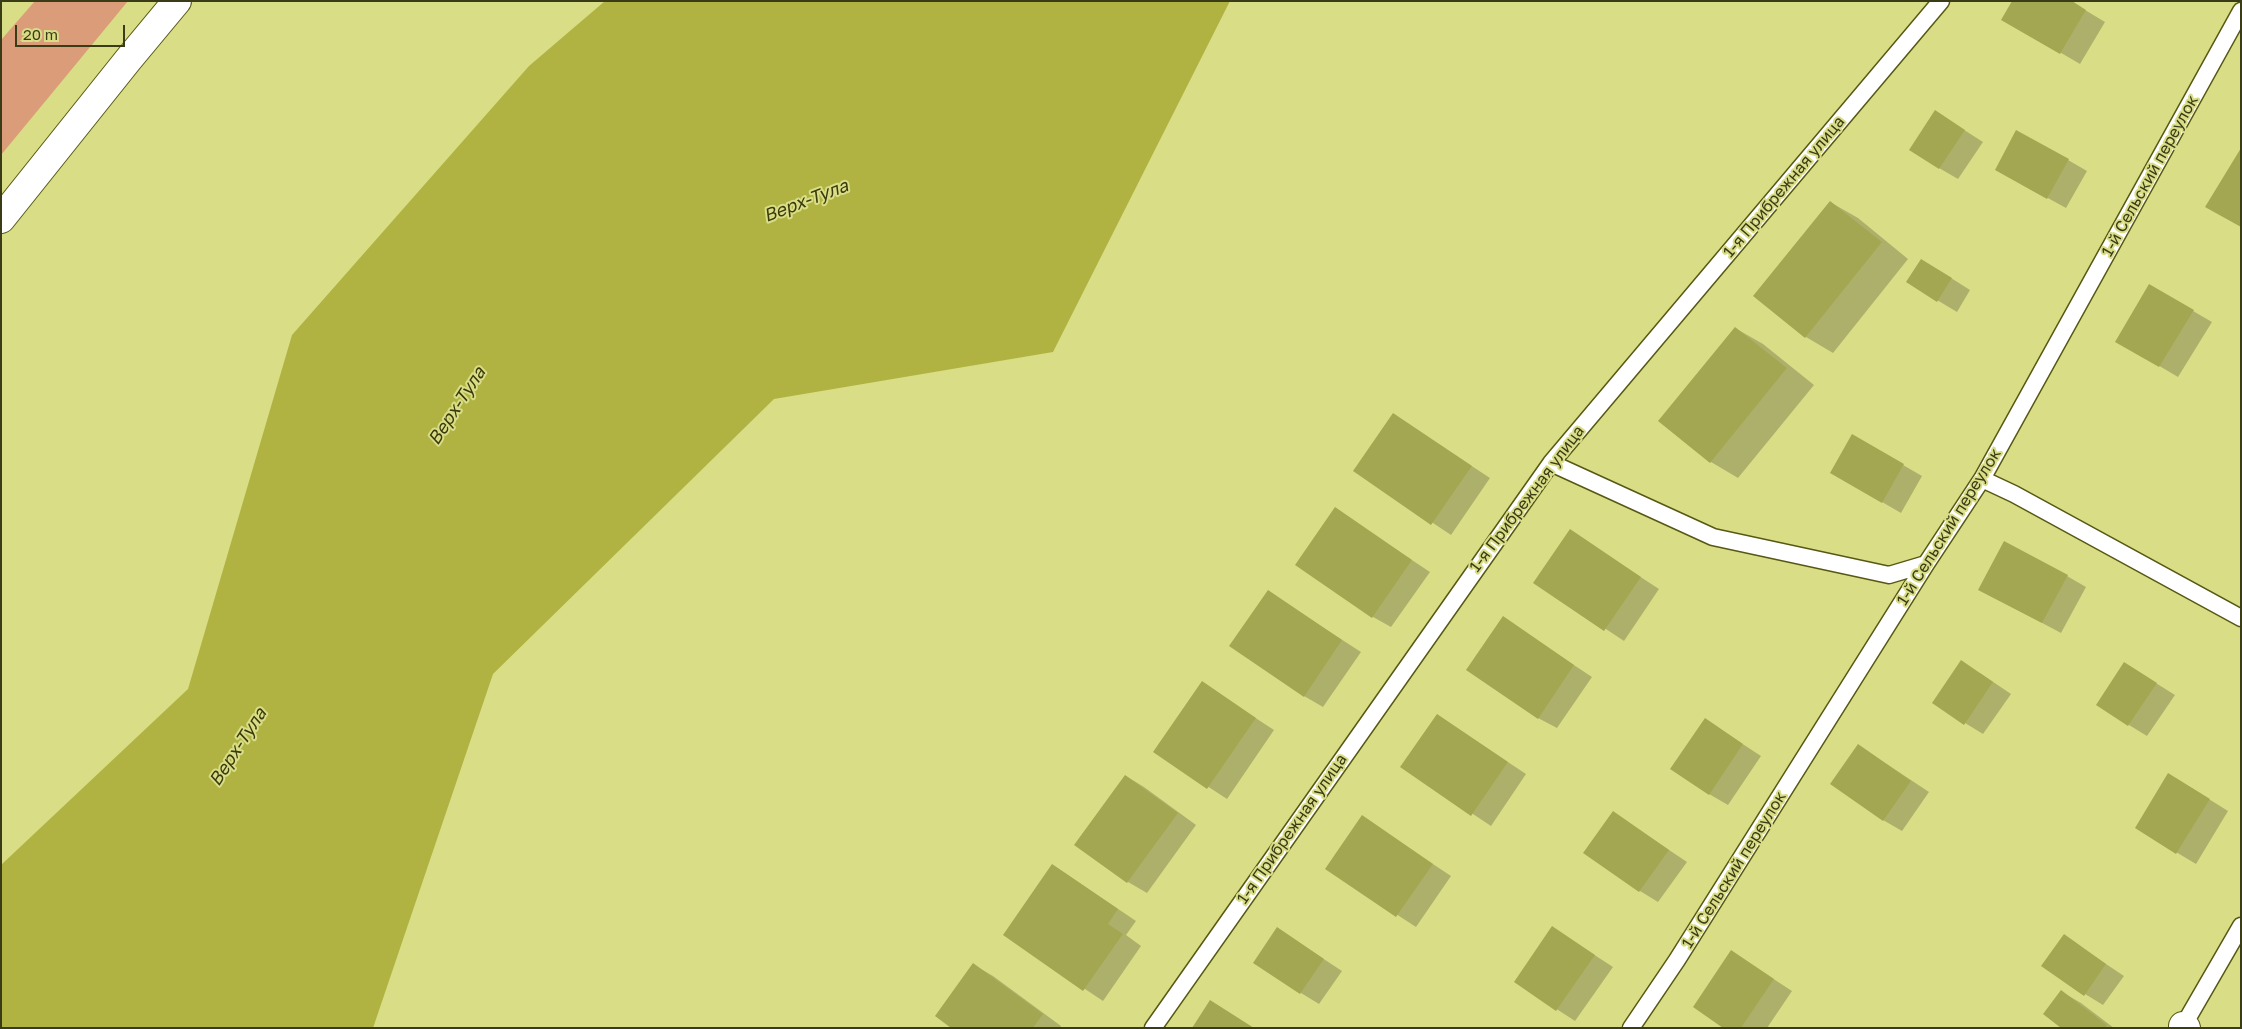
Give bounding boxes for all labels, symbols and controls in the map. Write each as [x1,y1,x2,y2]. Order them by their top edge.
scale bar [18,15,128,47]
text: 20 m [23,25,58,43]
street label: 1-й Сельский переулок [2098,92,2202,260]
street label: 1-я Прибрежная улица [1719,112,1849,262]
water label: Верх-Тула [761,175,851,227]
water label: Верх-Тула [424,363,490,449]
street label: 1-я Прибрежная улица [1466,422,1588,576]
street label: 1-й Сельский переулок [1893,445,2005,609]
water label: Верх-Тула [205,704,271,790]
street label: 1-я Прибрежная улица [1233,750,1351,908]
street label: 1-й Сельский переулок [1678,788,1790,952]

